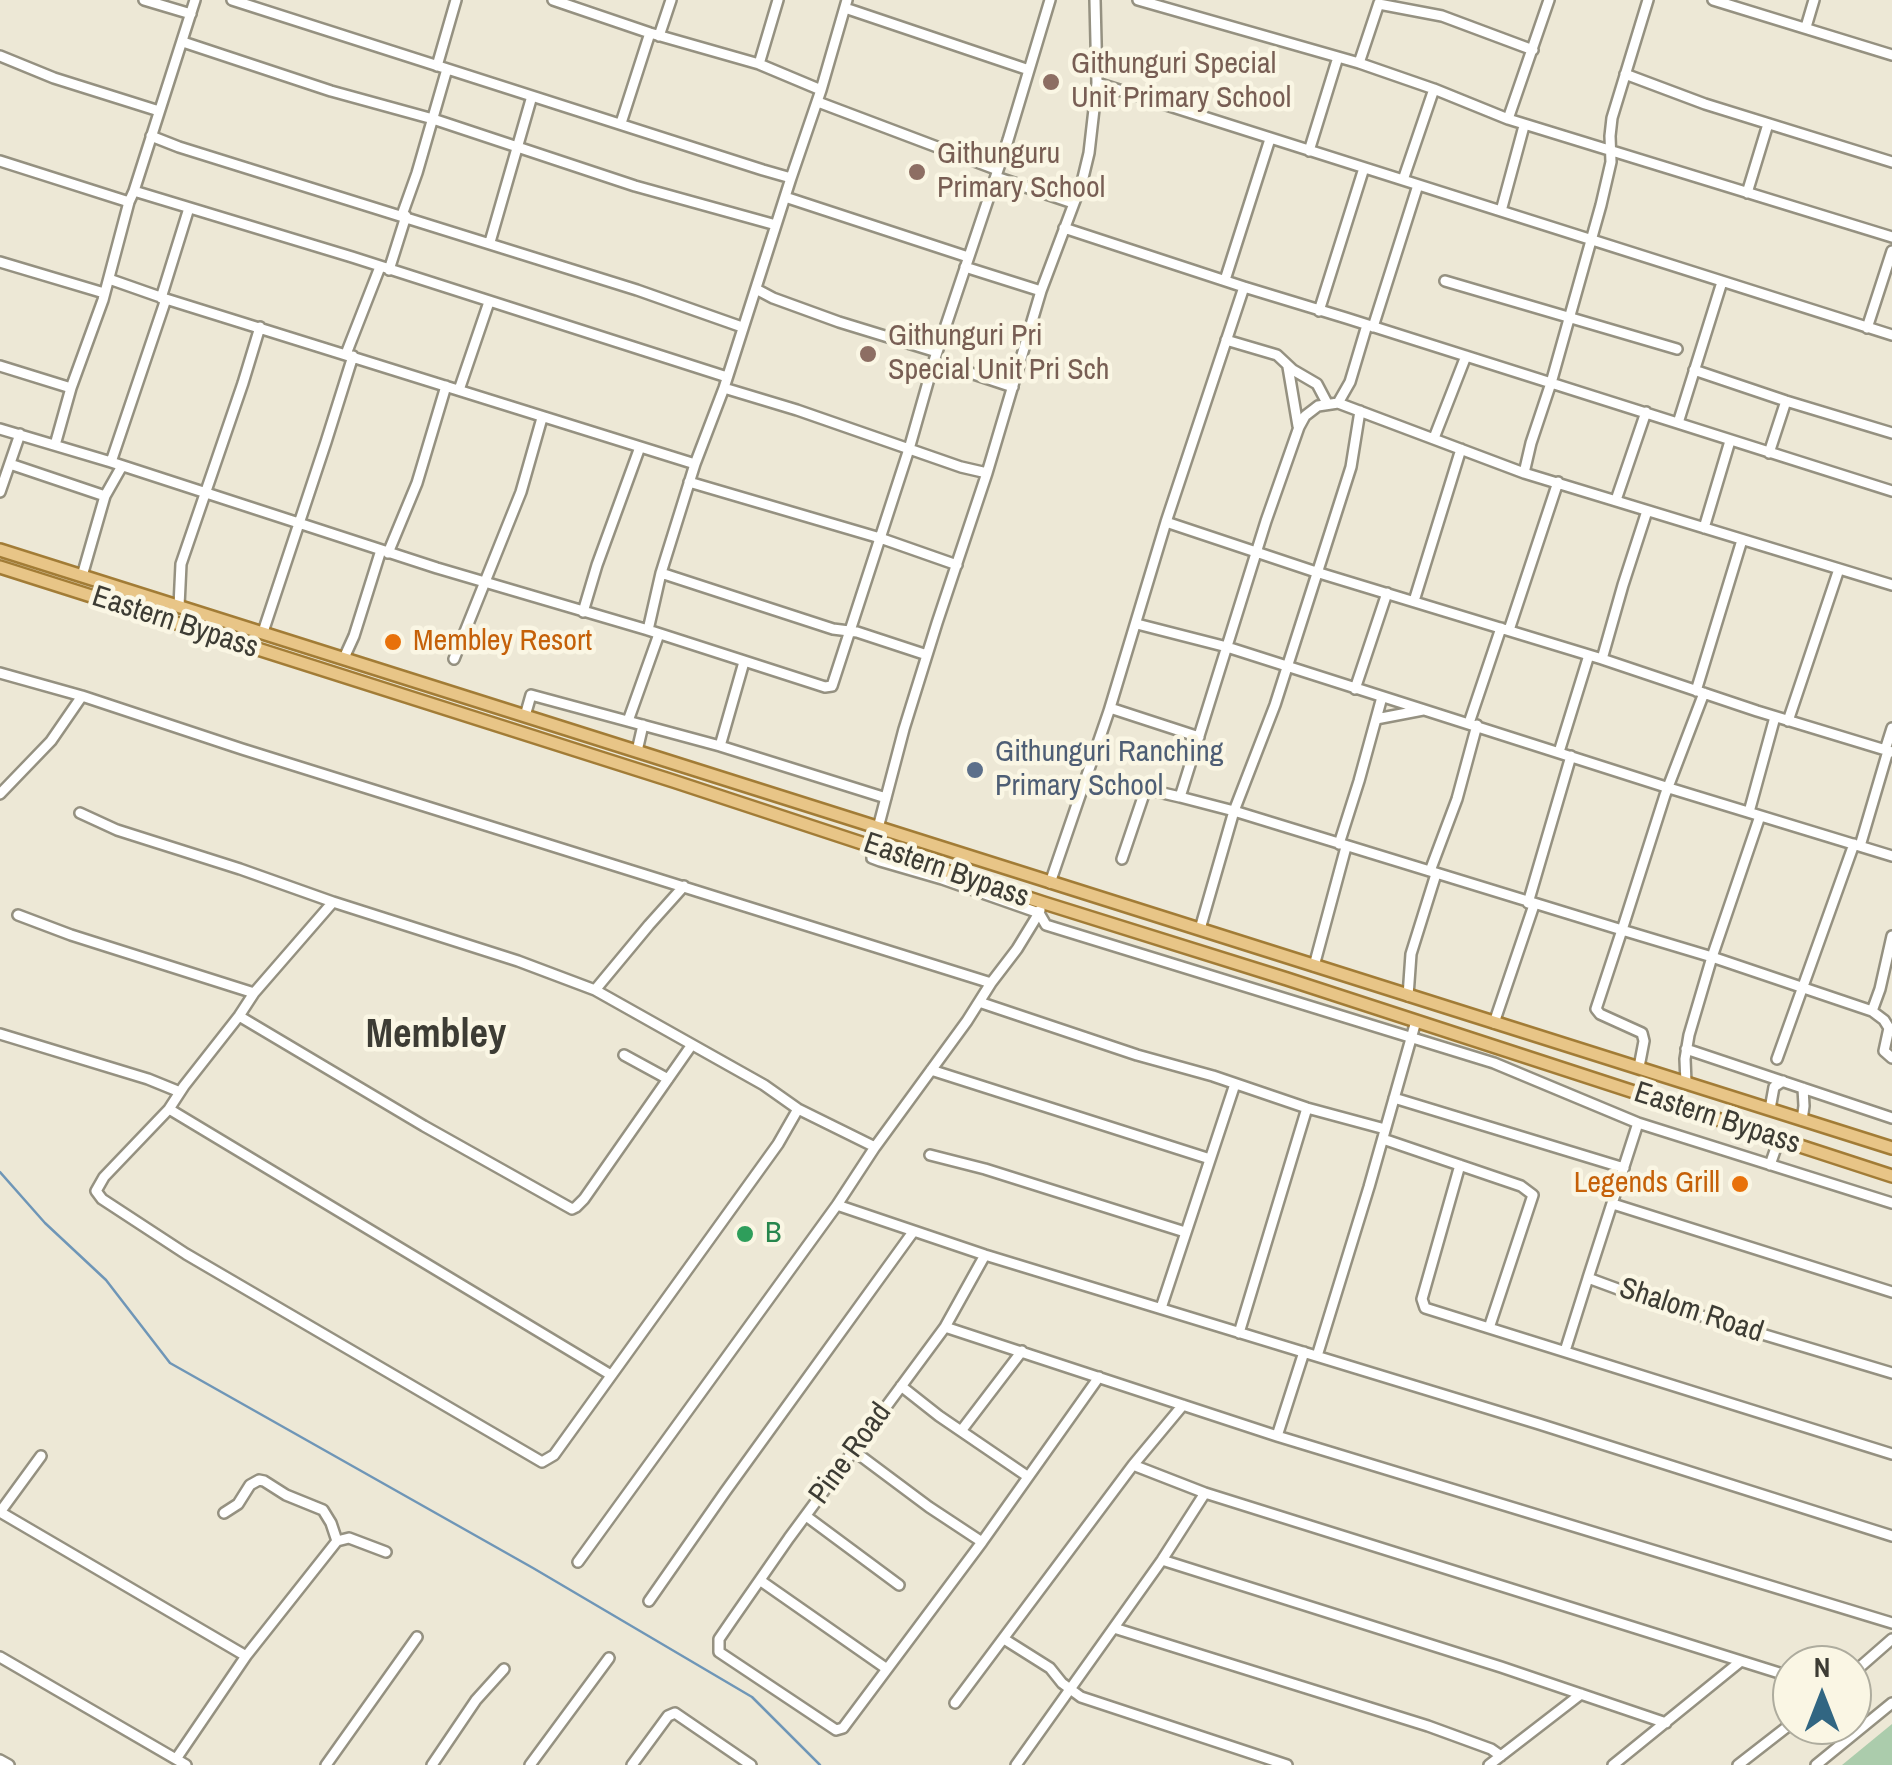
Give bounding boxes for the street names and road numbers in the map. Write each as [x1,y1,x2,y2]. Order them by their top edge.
street label: Eastern Bypass [88,579,262,667]
street label: Eastern Bypass [859,826,1033,916]
street label: Eastern Bypass [1630,1075,1804,1163]
street label: Shalom Road [1615,1271,1767,1351]
street label: Pine Road [802,1396,900,1512]

